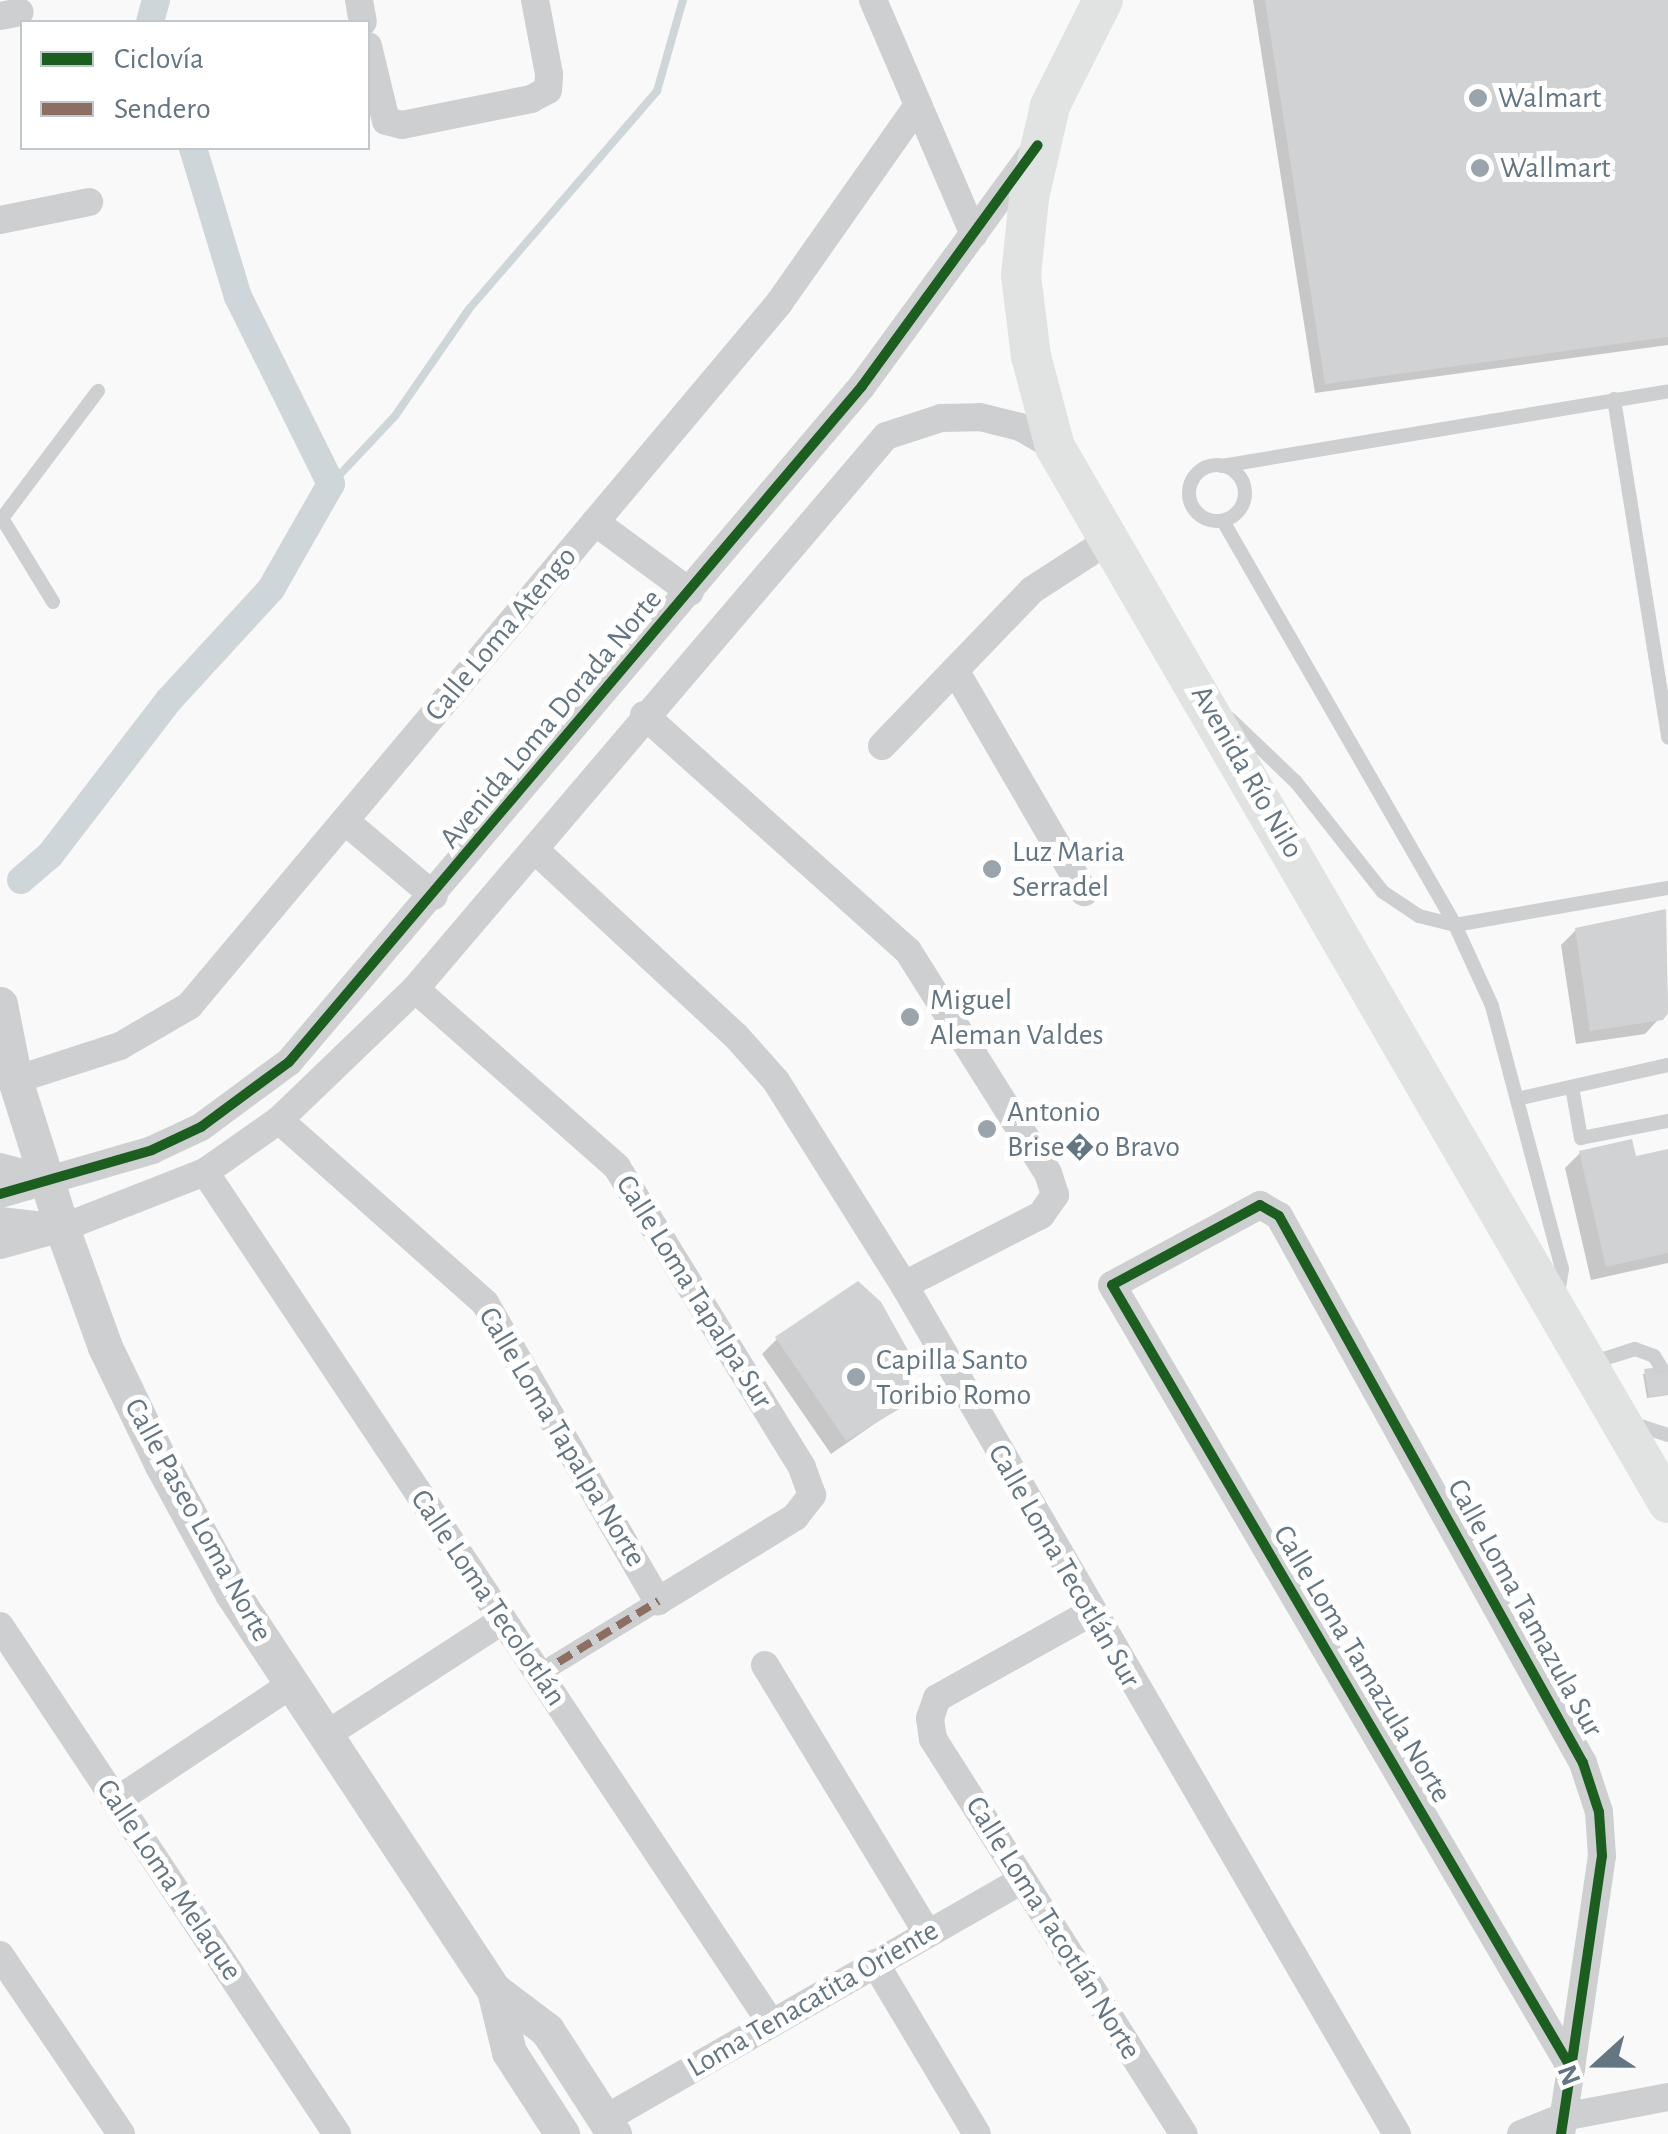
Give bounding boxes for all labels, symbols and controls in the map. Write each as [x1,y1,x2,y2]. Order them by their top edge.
legend [20,20,370,150]
text: Ciclovía [114,44,204,74]
place label: Walmart [1498,80,1601,116]
marker: Walmart [1467,87,1489,109]
text: Sendero [114,94,211,124]
place label: Wallmart [1500,150,1611,186]
marker: Wallmart [1469,157,1491,179]
street label: Calle Loma Atengo [418,539,584,729]
street label: Avenida Loma Dorada Norte [432,582,670,856]
street label: Avenida Río Nilo [1183,679,1311,865]
place label: Luz Maria Serradel [1012,834,1125,904]
marker: Luz Maria Serradel [981,858,1003,880]
place label: Miguel Aleman Valdes [930,982,1104,1052]
marker: Miguel Aleman Valdes [899,1006,921,1028]
place label: Antonio Brise�o Bravo [1007,1094,1180,1164]
marker: Antonio Brise�o Bravo [976,1118,998,1140]
street label: Calle Loma Tapalpa Sur [608,1169,780,1415]
street label: Calle Loma Tapalpa Norte [470,1301,654,1573]
place label: Capilla Santo Toribio Romo [876,1342,1031,1412]
marker: Capilla Santo Toribio Romo [845,1366,867,1388]
street label: Calle Paseo Loma Norte [116,1392,280,1648]
street label: Calle Loma Tecotlán Sur [980,1438,1148,1694]
street label: Calle Loma Tamazula Sur [1439,1473,1611,1743]
street label: Calle Loma Tecolotlán [402,1483,574,1713]
street label: Calle Loma Tamazula Norte [1265,1519,1459,1809]
street label: Calle Loma Melaque [88,1773,250,1987]
street label: Calle Loma Tacotlán Norte [957,1790,1149,2066]
street label: Loma Tenacatita Oriente [681,1912,945,2086]
north arrow [1548,2014,1648,2114]
text: N [1553,2061,1587,2089]

